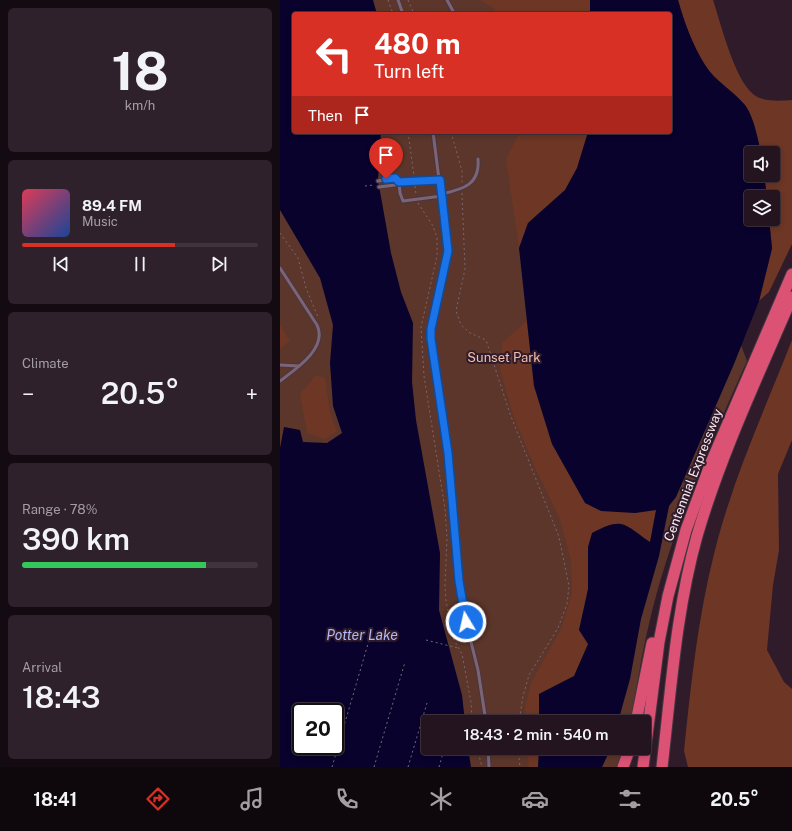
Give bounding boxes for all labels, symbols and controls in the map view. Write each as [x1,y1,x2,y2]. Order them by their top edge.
text: 480 m [374,27,461,60]
icon: left [308,28,360,80]
text: 18 [111,41,169,102]
text: Turn left [374,61,444,82]
text: km/h [125,98,155,113]
icon: arrive [351,104,373,126]
text: Then [308,107,343,124]
pin [369,138,403,179]
icon: arrive [375,144,397,166]
map controls [744,146,780,226]
button: sound [744,146,780,182]
button: layers [744,190,780,226]
text: 89.4 FM [82,197,142,214]
text: Music [82,214,118,229]
icon: previous [50,253,72,275]
icon: pause [129,253,151,275]
icon: next [208,253,230,275]
park label: Sunset Park [467,350,541,365]
text: Climate [22,356,69,371]
text: 20.5° [101,375,179,411]
text: − [22,381,34,407]
text: + [246,381,258,407]
street label: Centennial Expressway [661,407,725,543]
text: Range · 78% [22,502,97,517]
text: 390 km [22,521,130,557]
position arrow [445,601,487,643]
water label: Potter Lake [326,627,398,643]
text: Arrival [22,660,62,675]
text: 18:43 [22,679,101,715]
speed limit sign: 20 [292,703,344,755]
text: 18:43 · 2 min · 540 m [464,726,608,743]
icon: directions [144,785,172,813]
icon: music [238,785,266,813]
icon: phone [333,785,361,813]
icon: climate [427,785,455,813]
icon: car [521,785,549,813]
icon: filters [616,785,644,813]
text: 18:41 [33,789,77,810]
text: 20.5° [710,789,759,810]

